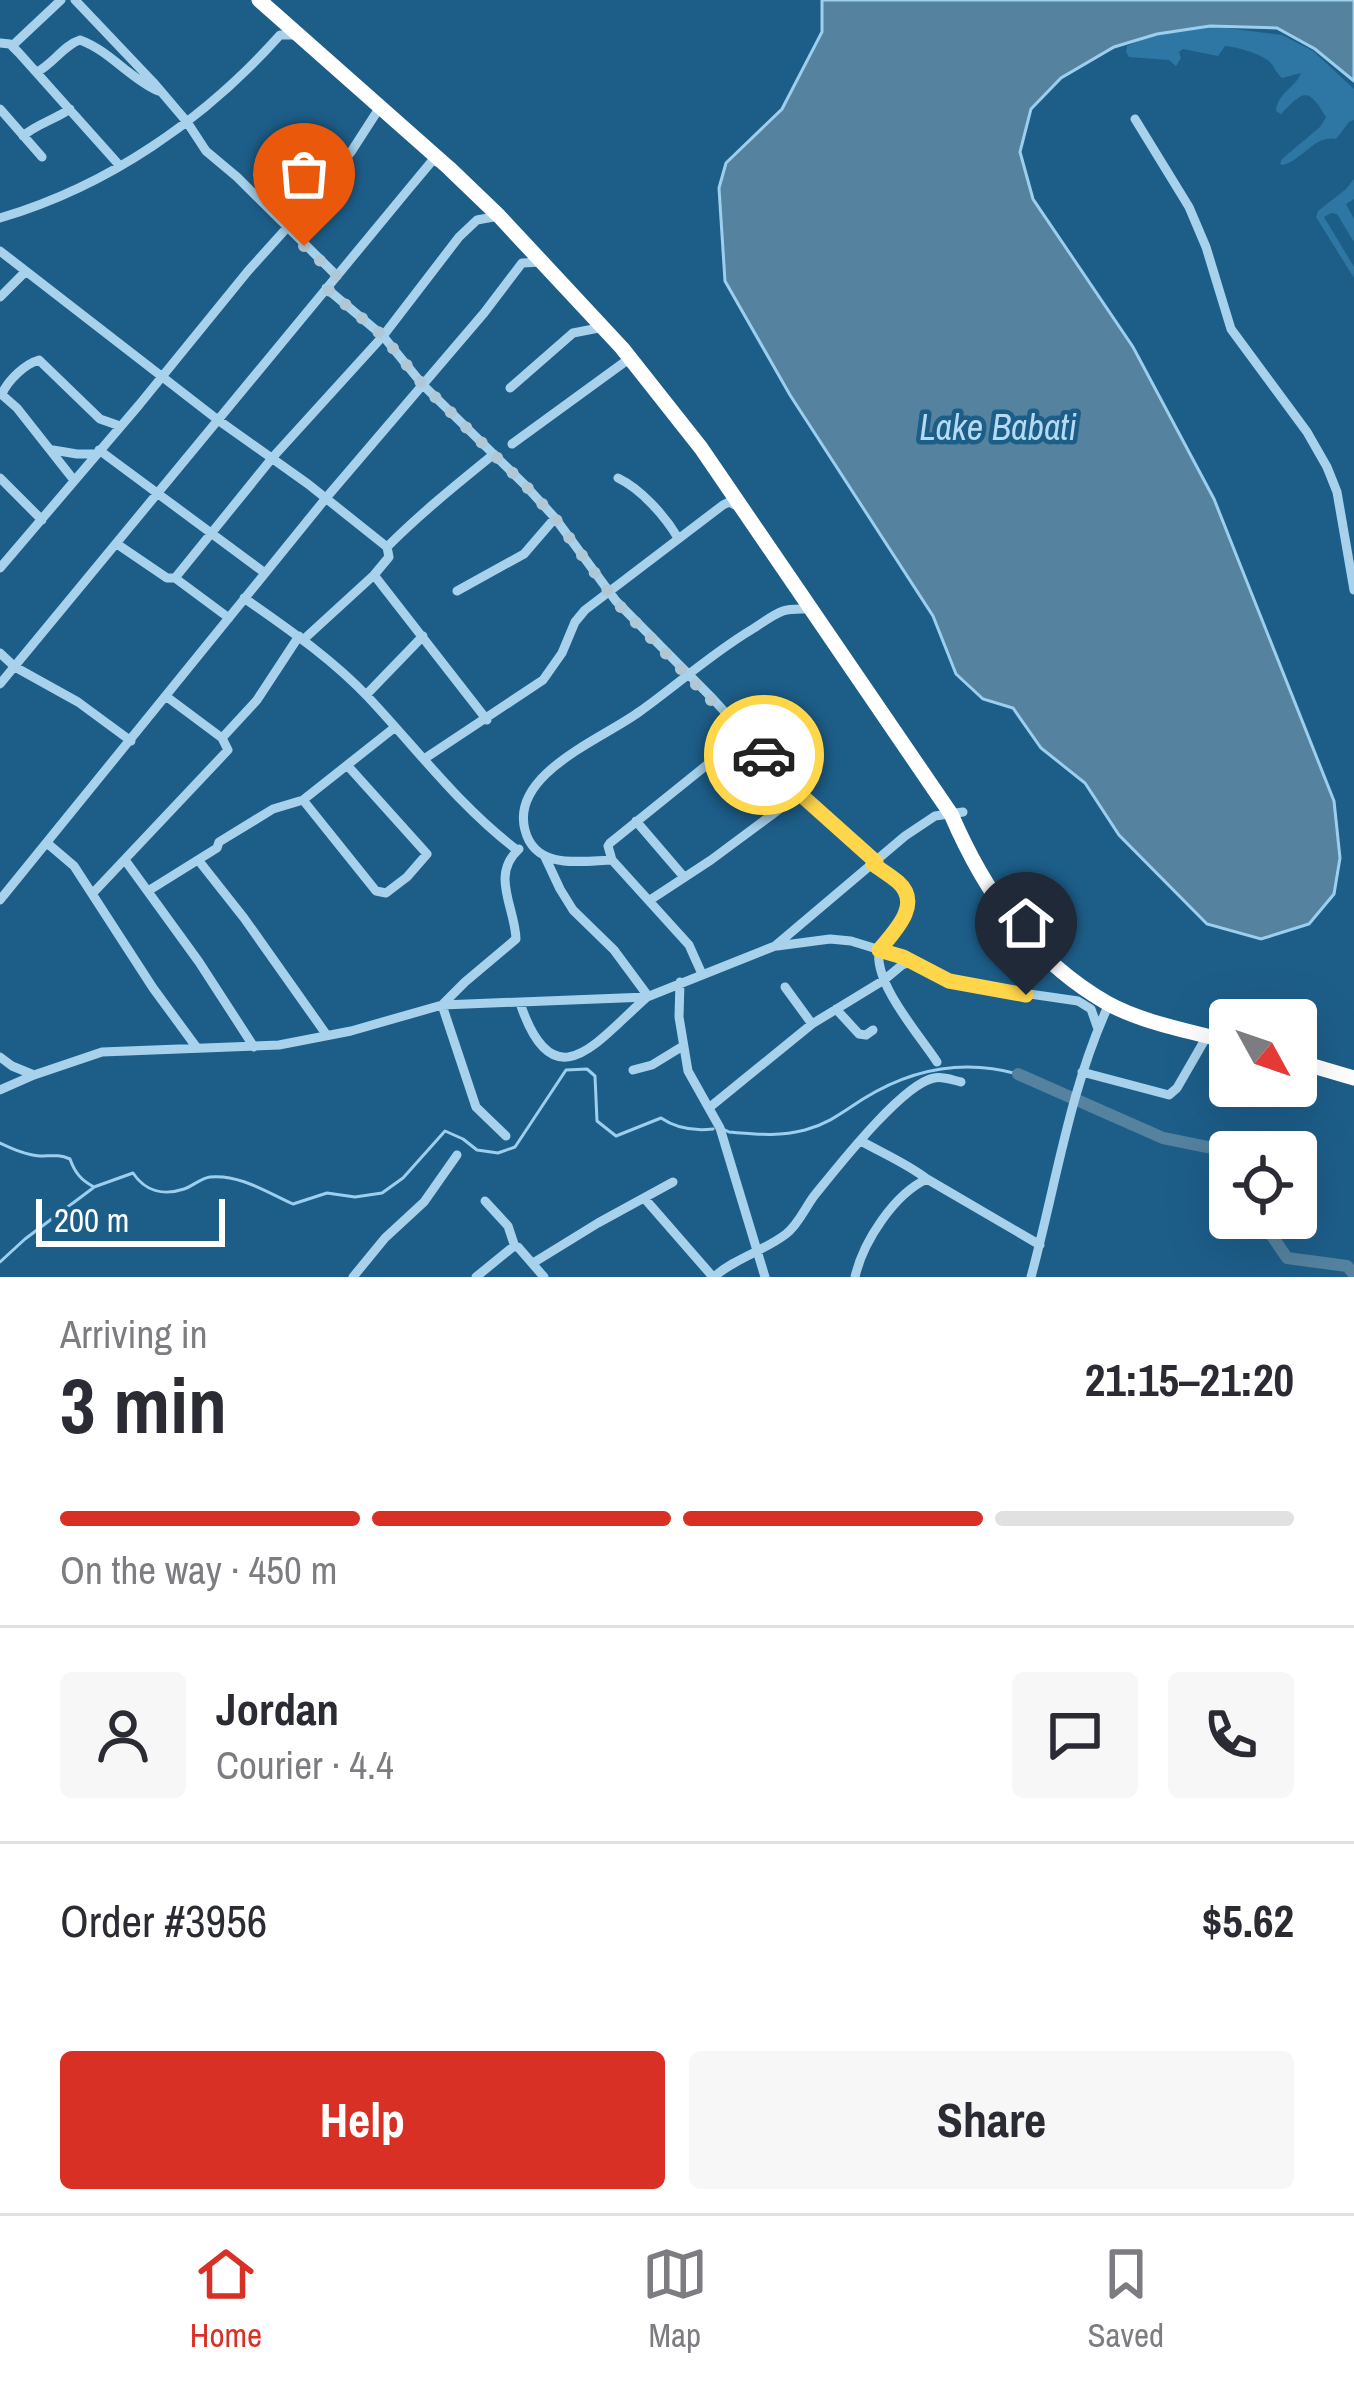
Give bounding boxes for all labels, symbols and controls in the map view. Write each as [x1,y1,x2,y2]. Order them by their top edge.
pin [253,123,355,246]
icon: bag [271,141,337,207]
water label: Lake Babati [919,403,1077,451]
courier [704,695,824,815]
icon: car [731,722,797,788]
pin [975,872,1077,995]
icon: home [993,890,1059,956]
north arrow [1209,999,1317,1107]
map controls [1209,999,1317,1239]
button: locate [1209,1131,1317,1239]
scale bar [36,1193,225,1246]
text: 200 m [54,1198,129,1242]
text: Arriving in [60,1308,208,1360]
text: 21:15–21:20 [1085,1349,1294,1410]
text: 3 min [60,1352,227,1457]
text: On the way · 450 m [60,1544,337,1596]
button: person [60,1672,186,1798]
button: chat [1012,1672,1138,1798]
button: phone [1168,1672,1294,1798]
text: Jordan [216,1678,339,1739]
text: Courier · 4.4 [216,1739,394,1791]
text: Order #3956 [60,1890,267,1951]
text: $5.62 [1202,1890,1294,1951]
button: Help [60,2051,665,2189]
button: Share [689,2051,1294,2189]
tab: Home [190,2241,262,2357]
tab: Map [642,2241,708,2357]
tab: Saved [1087,2241,1164,2357]

